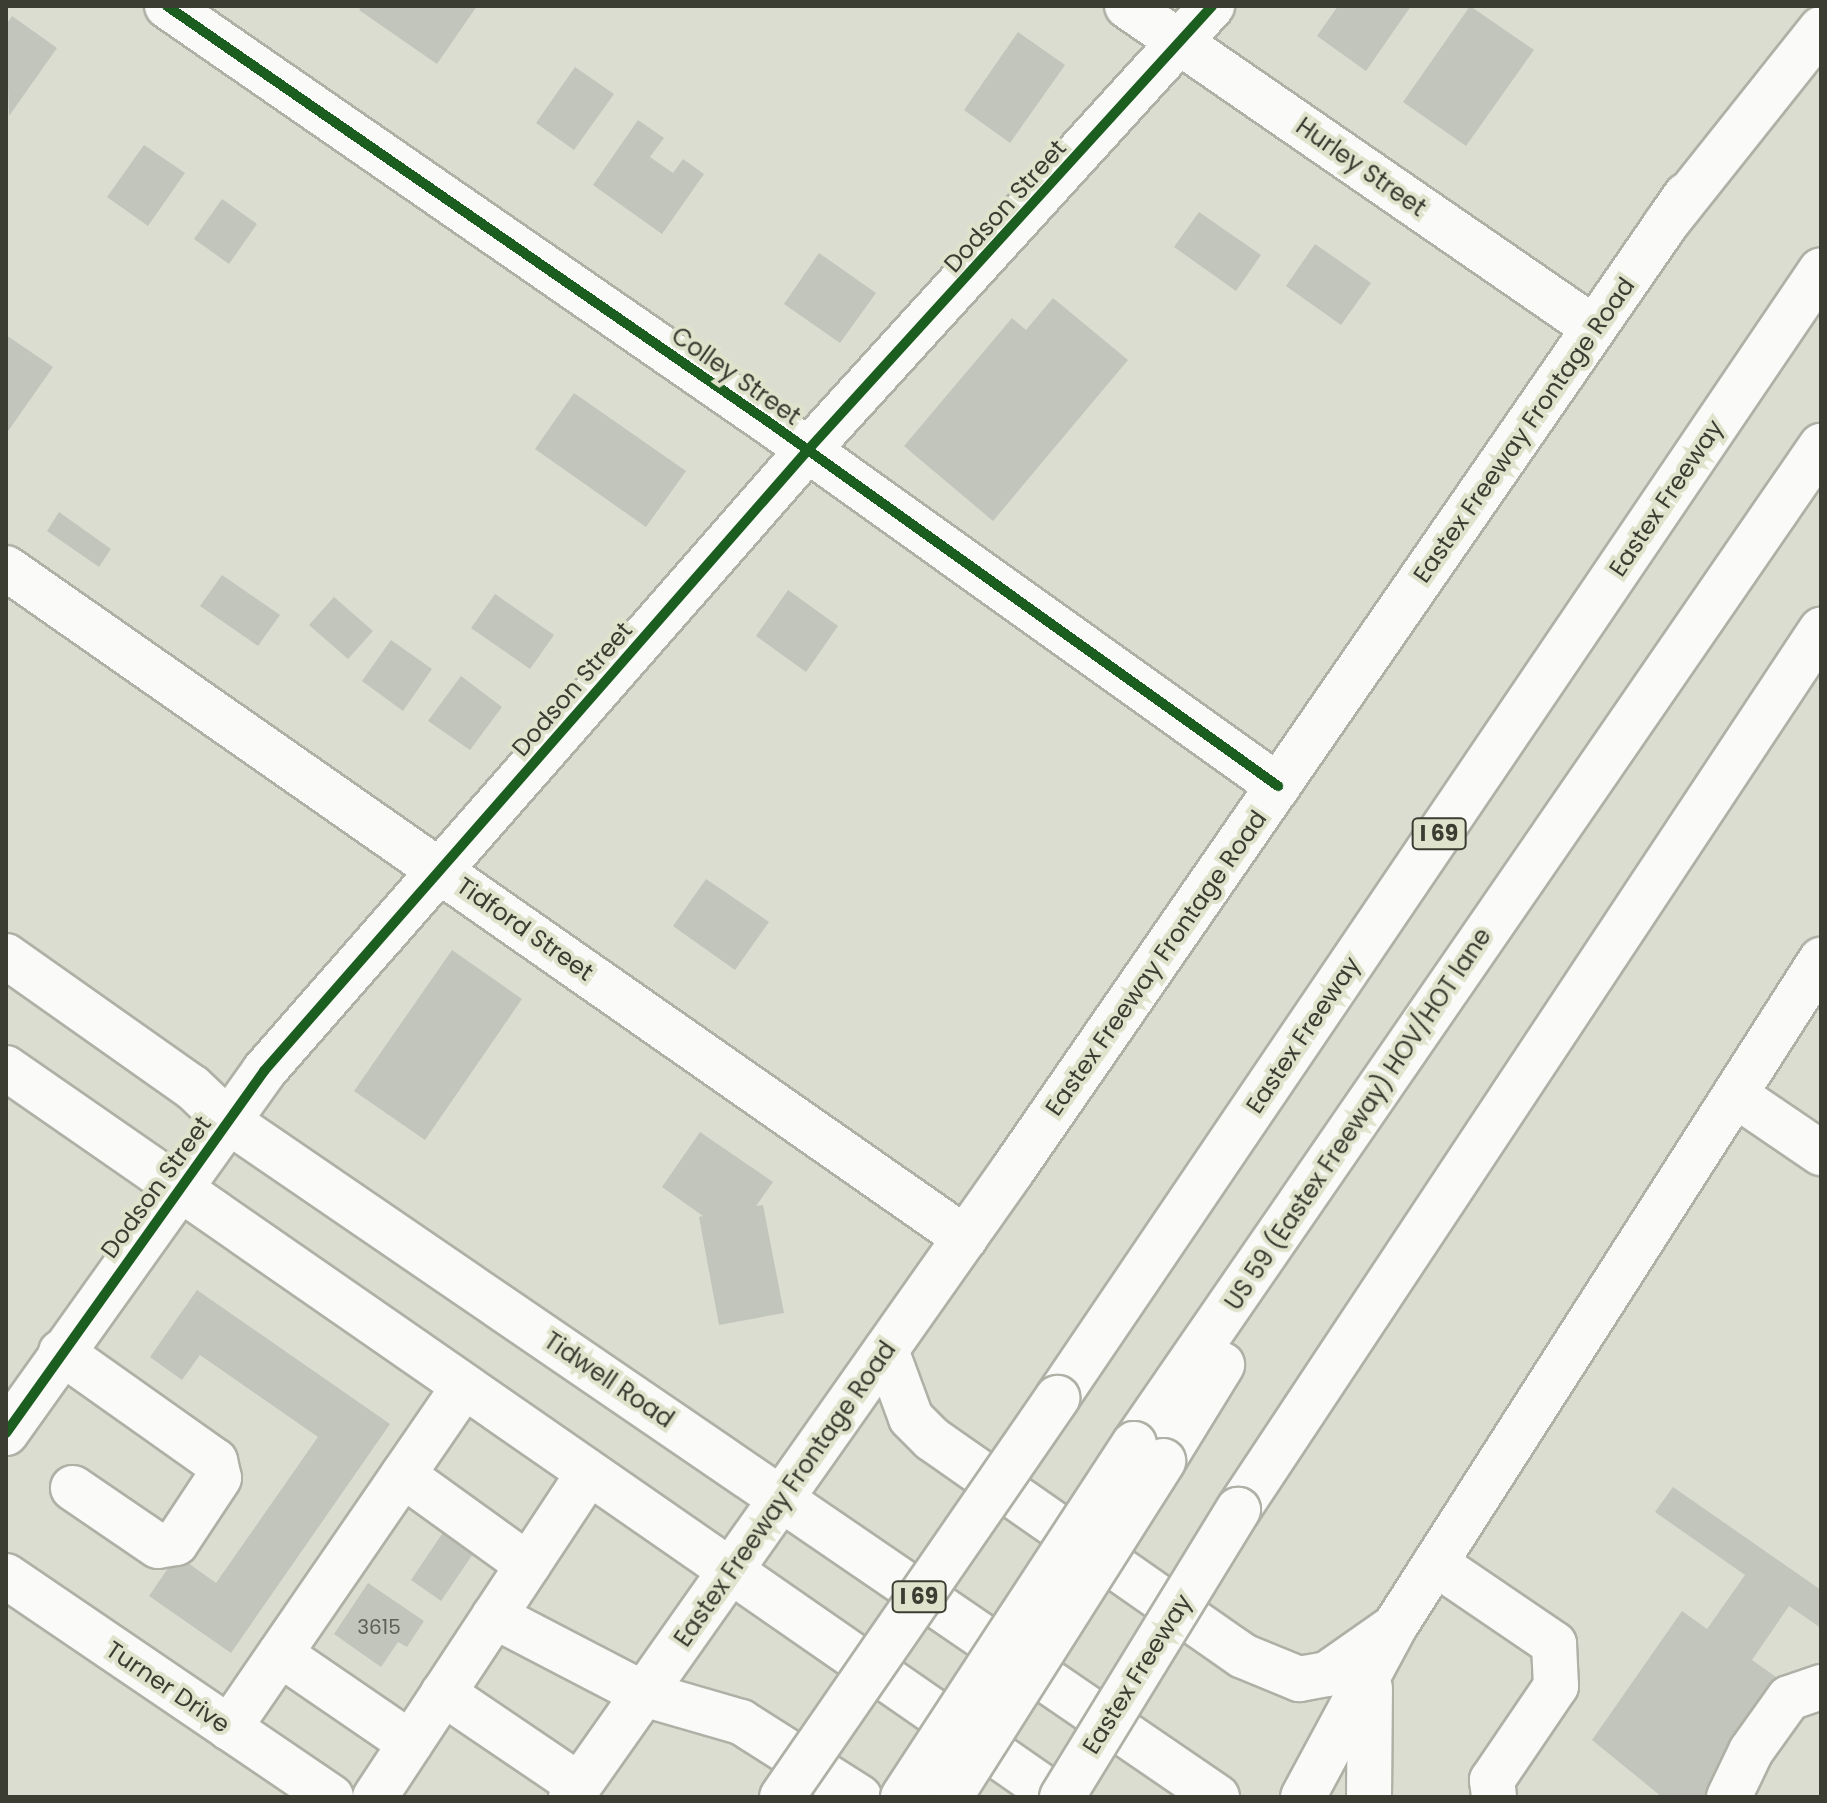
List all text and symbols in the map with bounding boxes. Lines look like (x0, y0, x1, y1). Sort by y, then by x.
street label: Hurley Street (1291, 112, 1431, 222)
street label: Dodson Street (938, 134, 1072, 278)
street label: Eastex Freeway Frontage Road (1407, 272, 1641, 588)
street label: Colley Street (666, 321, 806, 431)
street label: Eastex Freeway (1603, 414, 1729, 582)
street label: Dodson Street (506, 616, 638, 762)
street label: Eastex Freeway Frontage Road (1039, 805, 1273, 1121)
road number: I 69 (1411, 816, 1467, 852)
street label: Tidford Street (451, 871, 599, 987)
street label: US 59 (Eastex Freeway) HOV/HOT lane (1219, 922, 1497, 1316)
street label: Eastex Freeway (1240, 951, 1366, 1119)
street label: Dodson Street (95, 1110, 217, 1264)
street label: Tidwell Road (539, 1326, 679, 1434)
street label: Eastex Freeway Frontage Road (668, 1336, 902, 1652)
road number: I 69 (891, 1579, 947, 1615)
street label: Eastex Freeway (1076, 1589, 1198, 1759)
house number: 3615 (357, 1615, 401, 1639)
street label: Turner Drive (101, 1635, 235, 1739)

